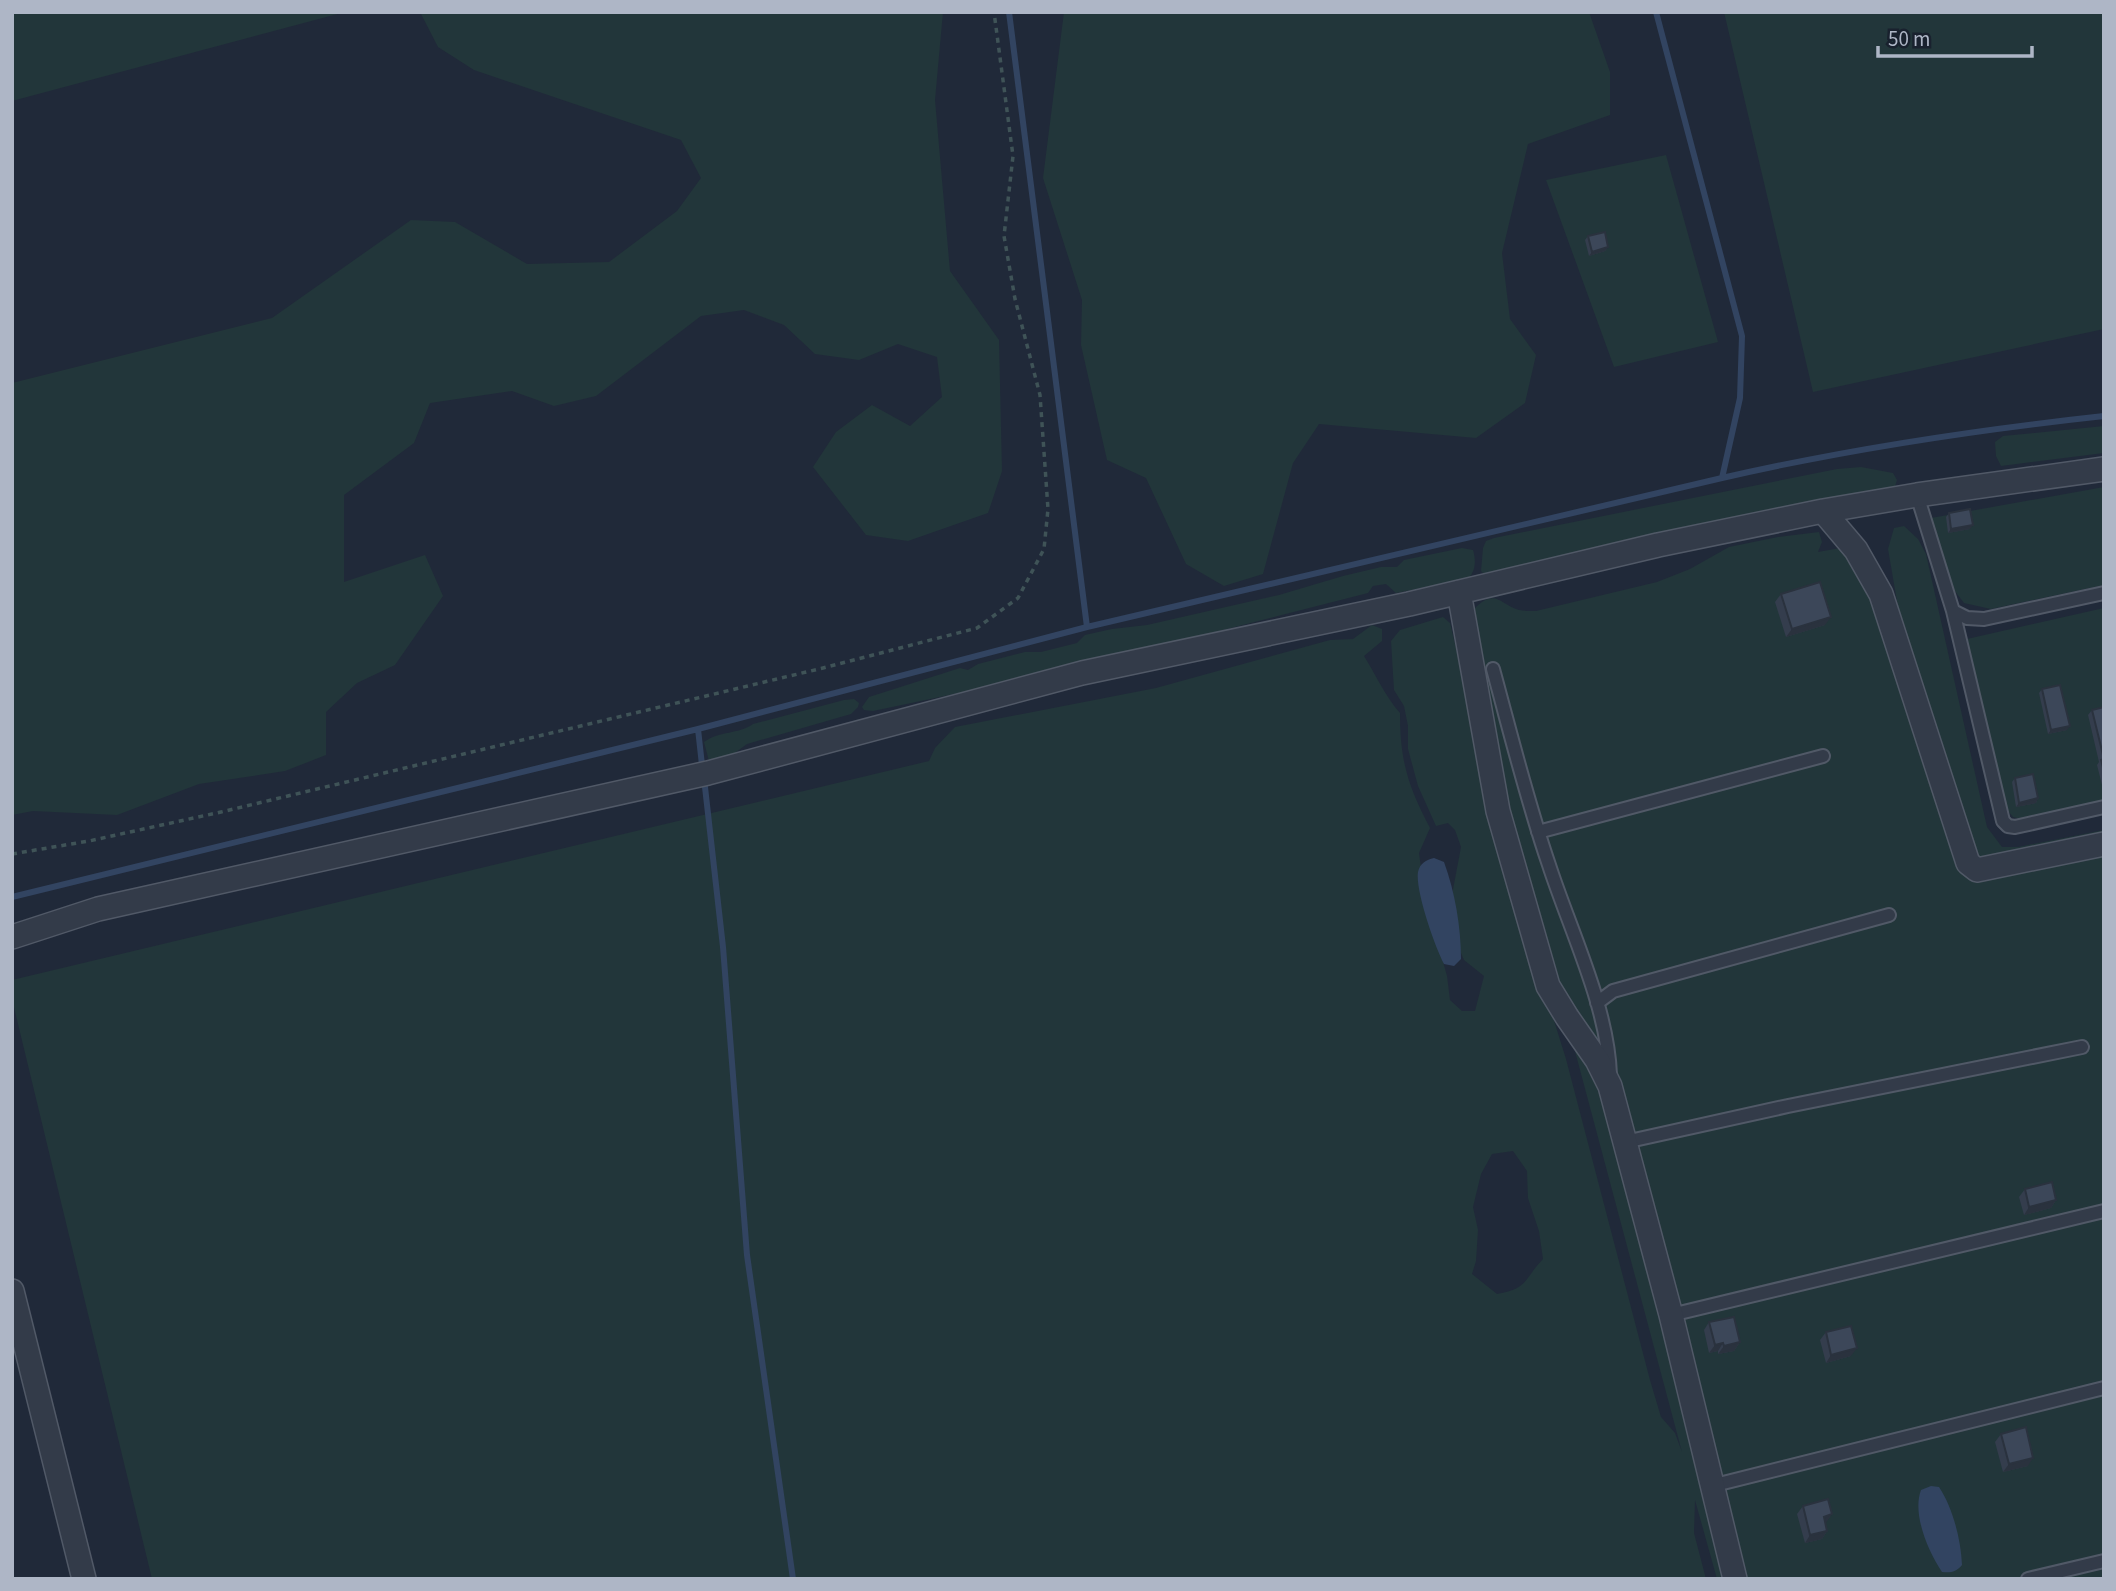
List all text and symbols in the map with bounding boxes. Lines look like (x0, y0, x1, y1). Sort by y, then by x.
scale bar (1878, 14, 2032, 58)
text: 50 m (1888, 24, 1930, 54)

